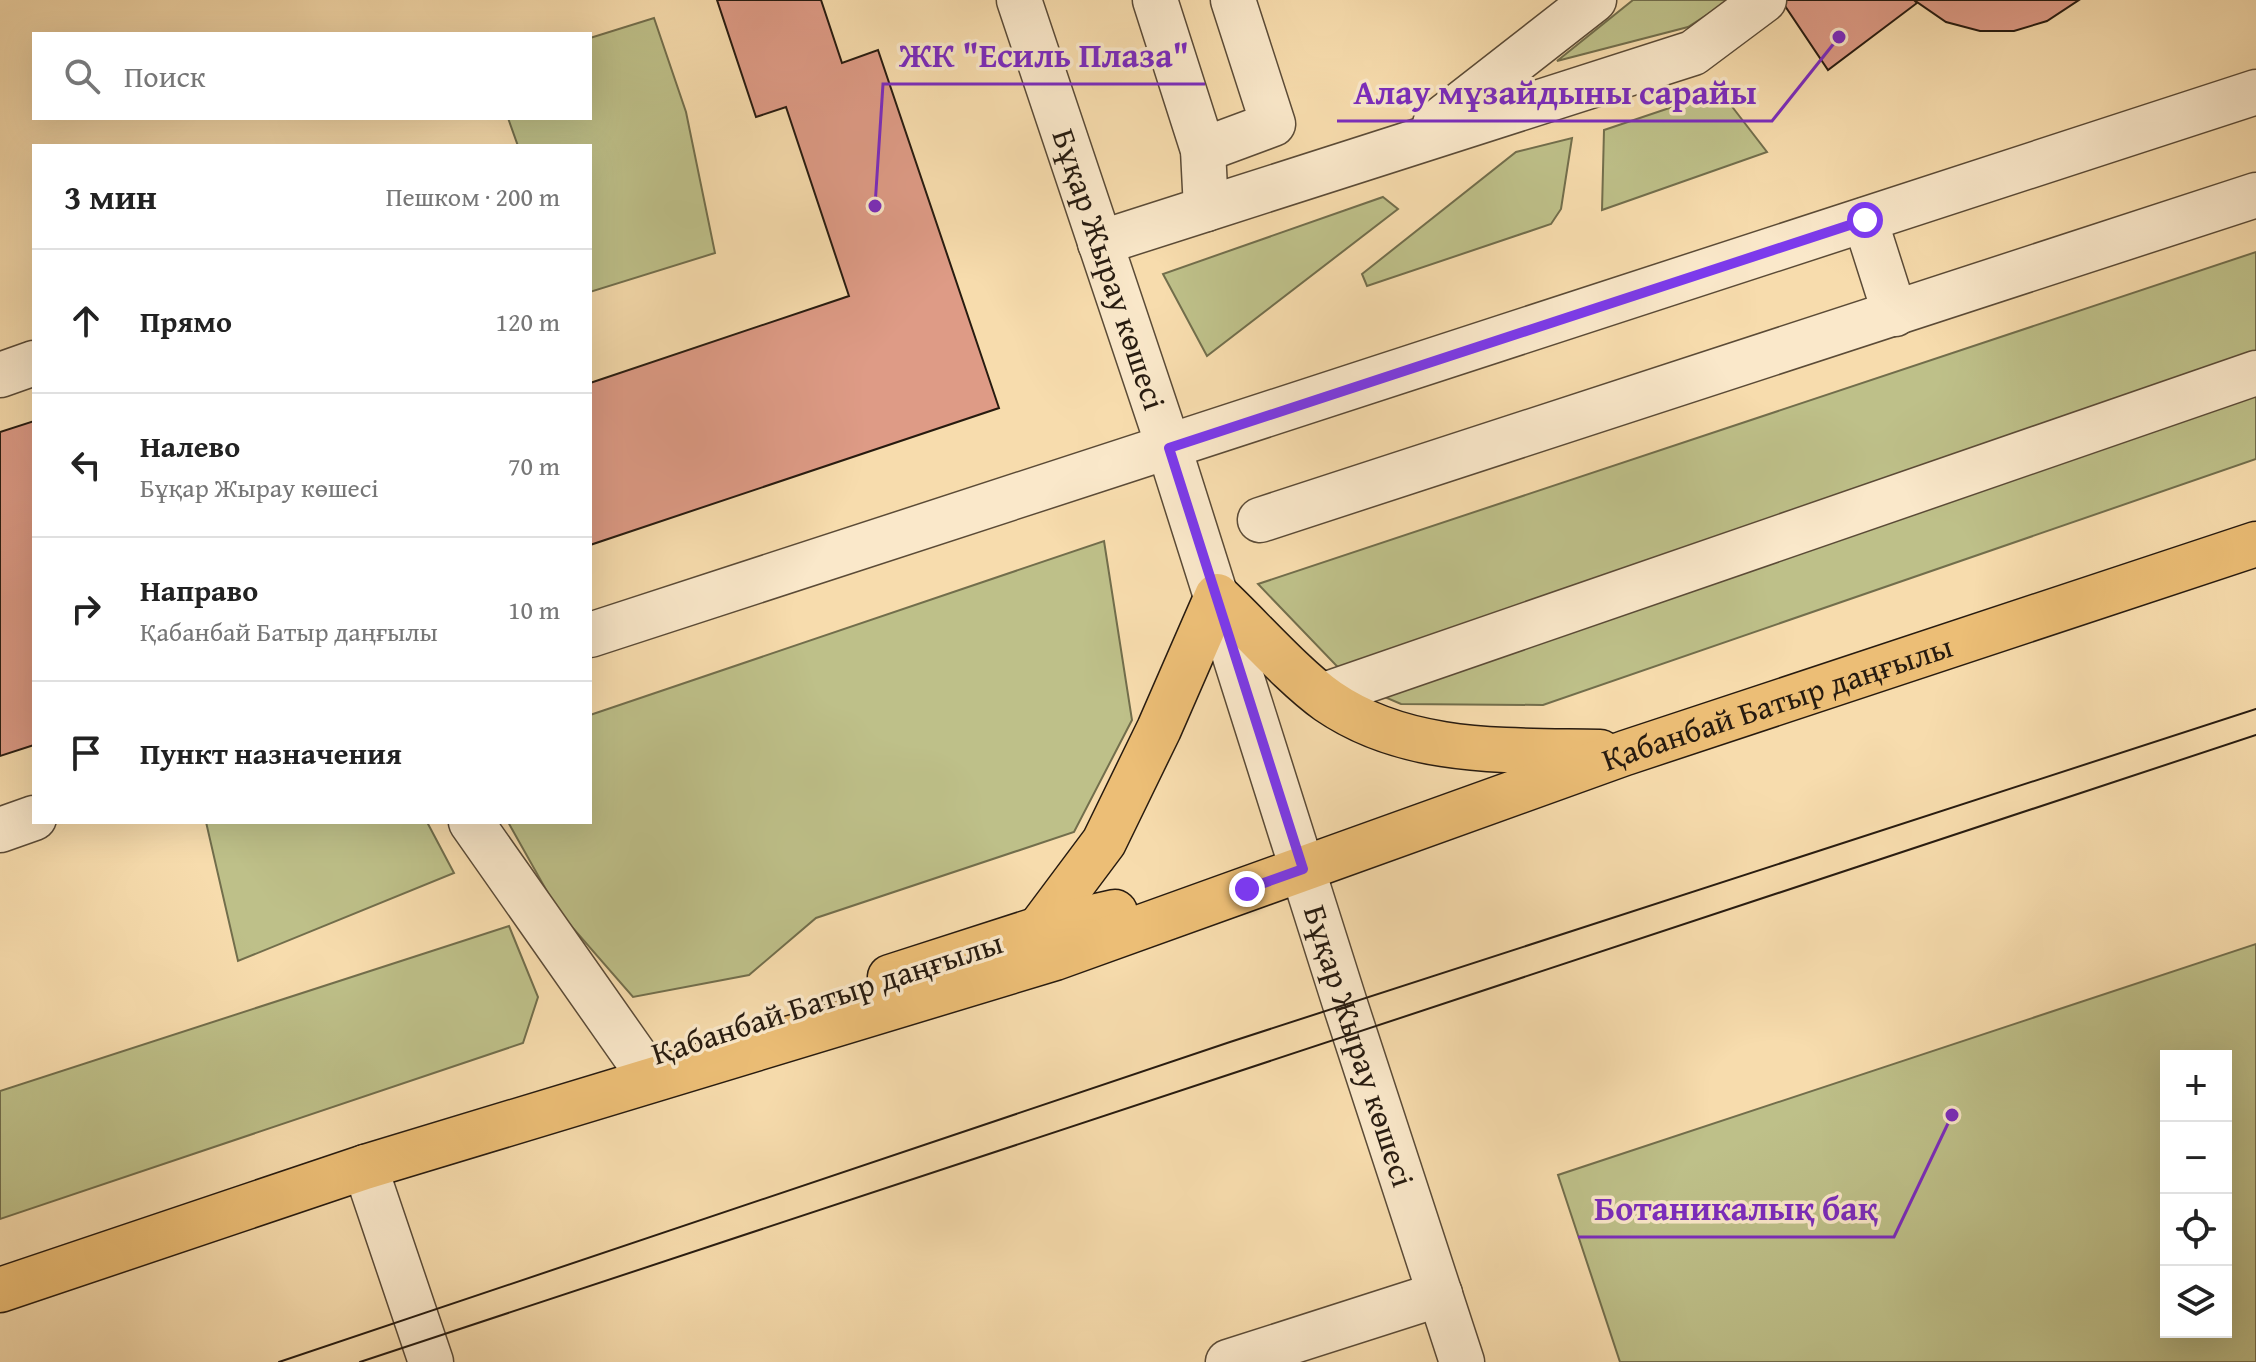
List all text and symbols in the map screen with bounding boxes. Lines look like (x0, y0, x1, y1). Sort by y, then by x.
callout: ЖК "Есиль Плаза" (883, 26, 1205, 84)
text: ЖК "Есиль Плаза" (898, 30, 1189, 79)
search box (32, 32, 592, 120)
icon: search (60, 54, 104, 98)
text: Поиск (124, 54, 206, 98)
callout: Алау мұзайдыны сарайы (1337, 63, 1772, 121)
text: Алау мұзайдыны сарайы (1353, 67, 1757, 116)
street label: Бұқар Жырау көшесі (1041, 122, 1179, 416)
text: 3 мин (64, 172, 157, 221)
text: Пешком · 200 m (386, 177, 560, 216)
route start (1847, 202, 1883, 238)
icon: ahead (64, 299, 108, 343)
text: Прямо (140, 299, 232, 343)
text: 120 m (495, 302, 560, 341)
text: Налево (140, 424, 240, 468)
icon: left (64, 443, 108, 487)
text: 70 m (508, 446, 560, 485)
text: Бұқар Жырау көшесі (140, 468, 379, 507)
text: Направо (140, 568, 258, 612)
icon: right (64, 587, 108, 631)
text: 10 m (508, 590, 560, 629)
text: Қабанбай Батыр даңғылы (140, 612, 438, 651)
street label: Қабанбай Батыр даңғылы (1595, 622, 1958, 782)
icon: arrive (64, 731, 108, 775)
text: Пункт назначения (140, 731, 402, 775)
route end (1229, 871, 1265, 907)
street label: Бұқар Жырау көшесі (1292, 899, 1427, 1193)
street label: Қабанбай Батыр даңғылы (645, 919, 1008, 1077)
map controls (2160, 1050, 2232, 1338)
button: + (2160, 1050, 2232, 1122)
button: − (2160, 1122, 2232, 1194)
callout: Ботаникалық бақ (1578, 1179, 1894, 1237)
text: Ботаникалық бақ (1594, 1183, 1879, 1232)
button: locate (2160, 1194, 2232, 1266)
button: layers (2160, 1266, 2232, 1338)

